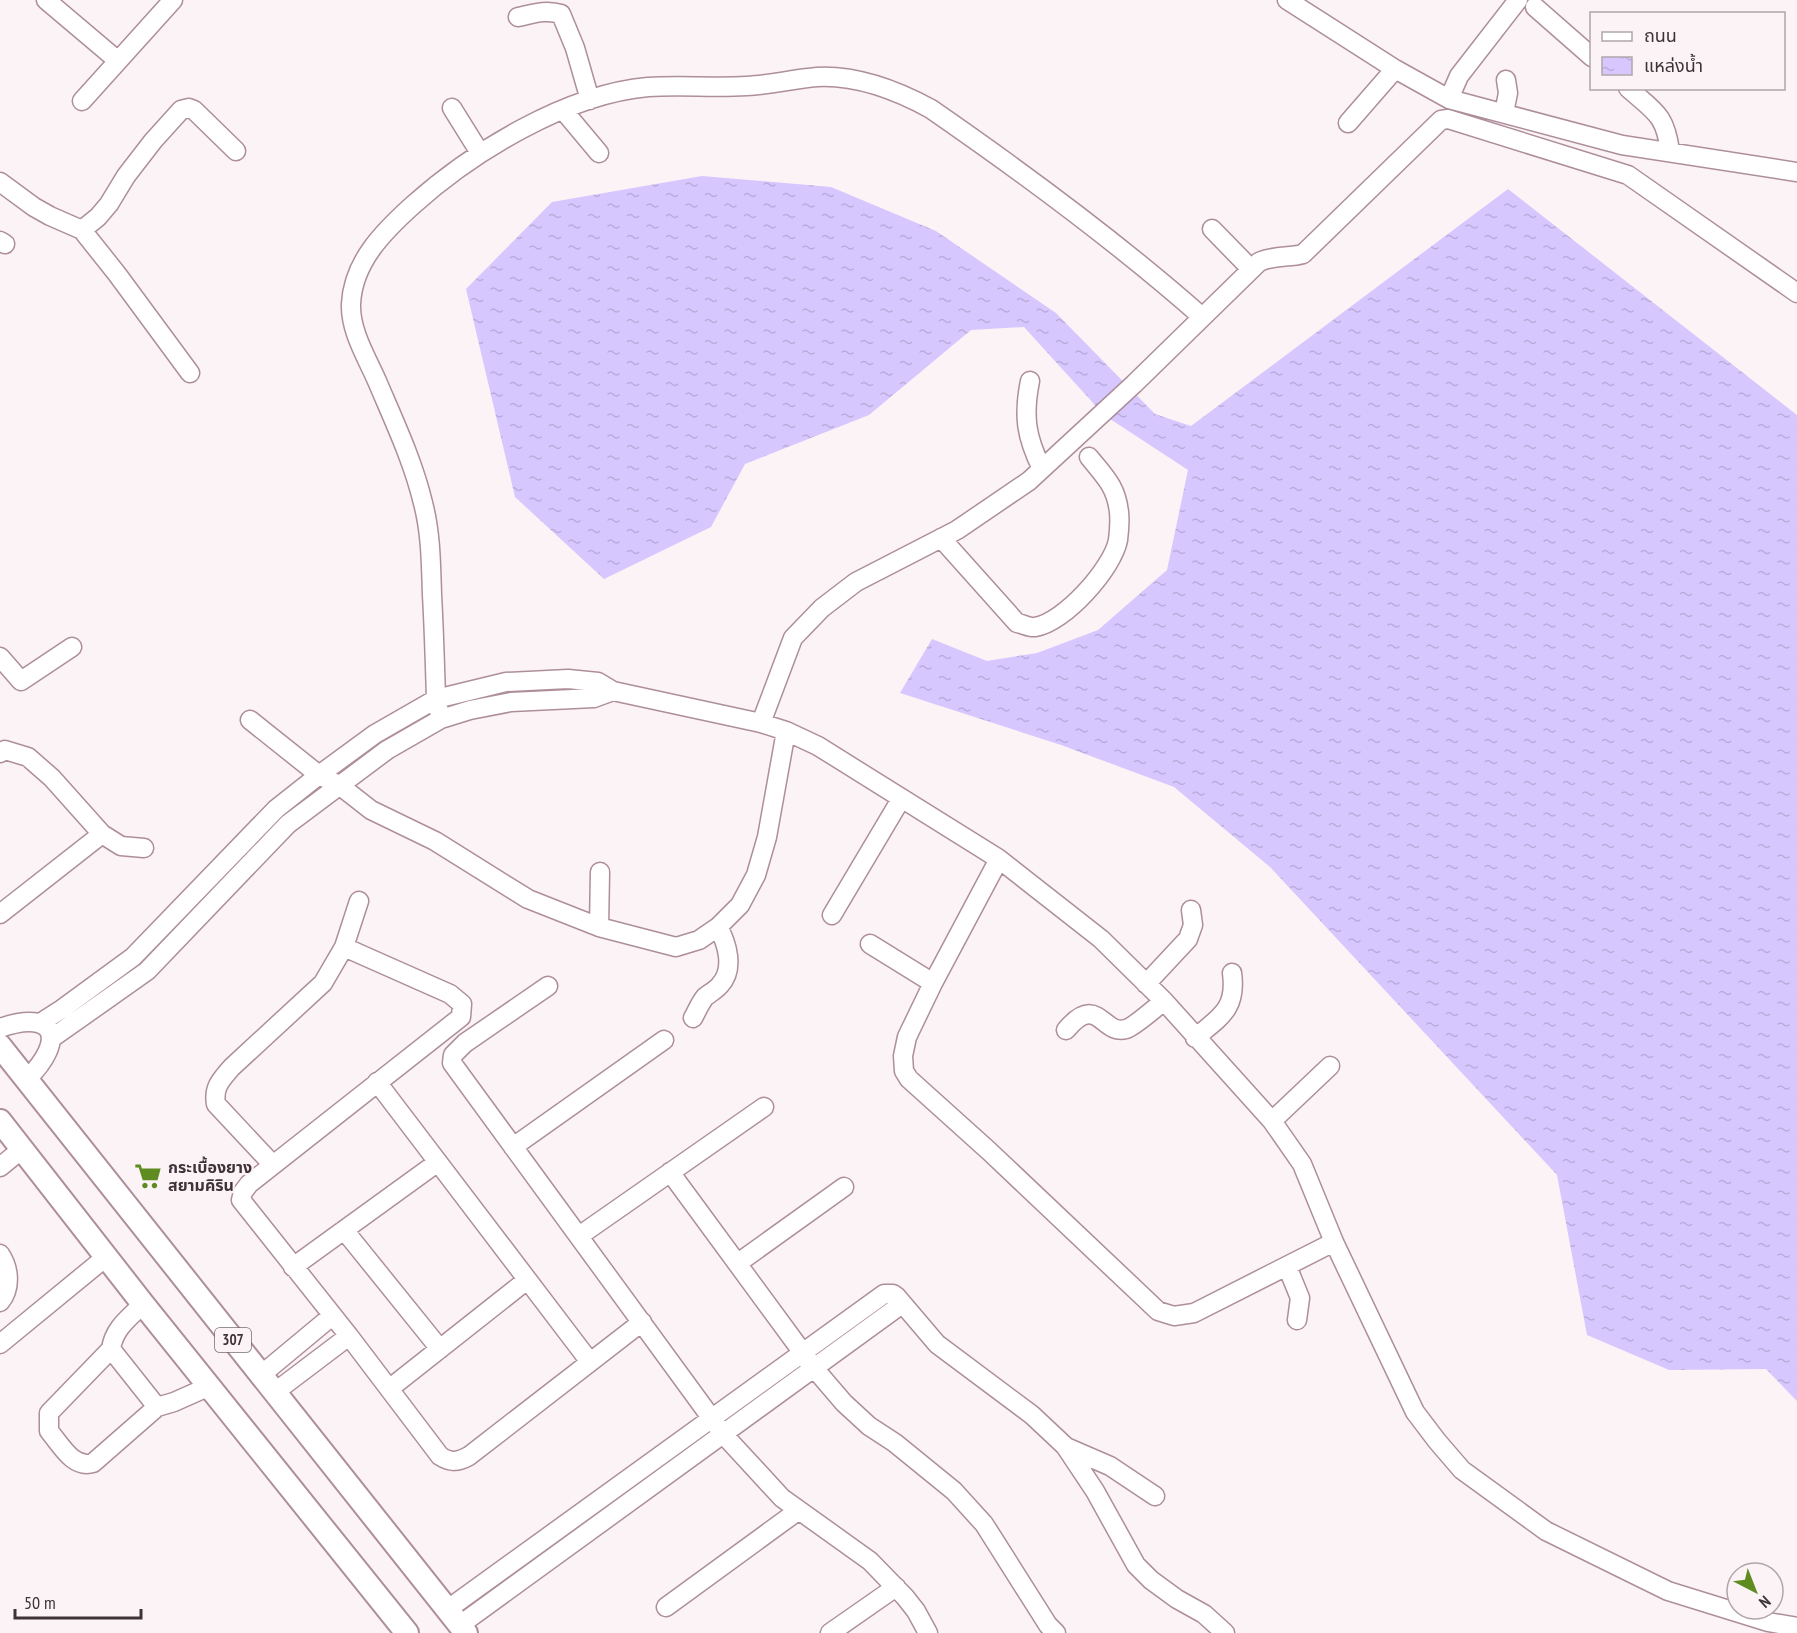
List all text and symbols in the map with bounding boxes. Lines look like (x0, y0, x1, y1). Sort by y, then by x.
legend (1590, 12, 1785, 90)
text: ถนน (1644, 24, 1677, 47)
text: แหล่งน้ำ (1644, 53, 1703, 77)
place label: กระเบื้องยาง สยามคิริน (168, 1156, 252, 1195)
supermarket icon: กระเบื้องยาง สยามคิริน (133, 1161, 163, 1191)
road number: 307 (215, 1328, 251, 1352)
north arrow (1725, 1561, 1785, 1621)
scale bar (15, 1582, 141, 1620)
text: 50 m (24, 1591, 56, 1614)
text: N (1755, 1592, 1775, 1612)

